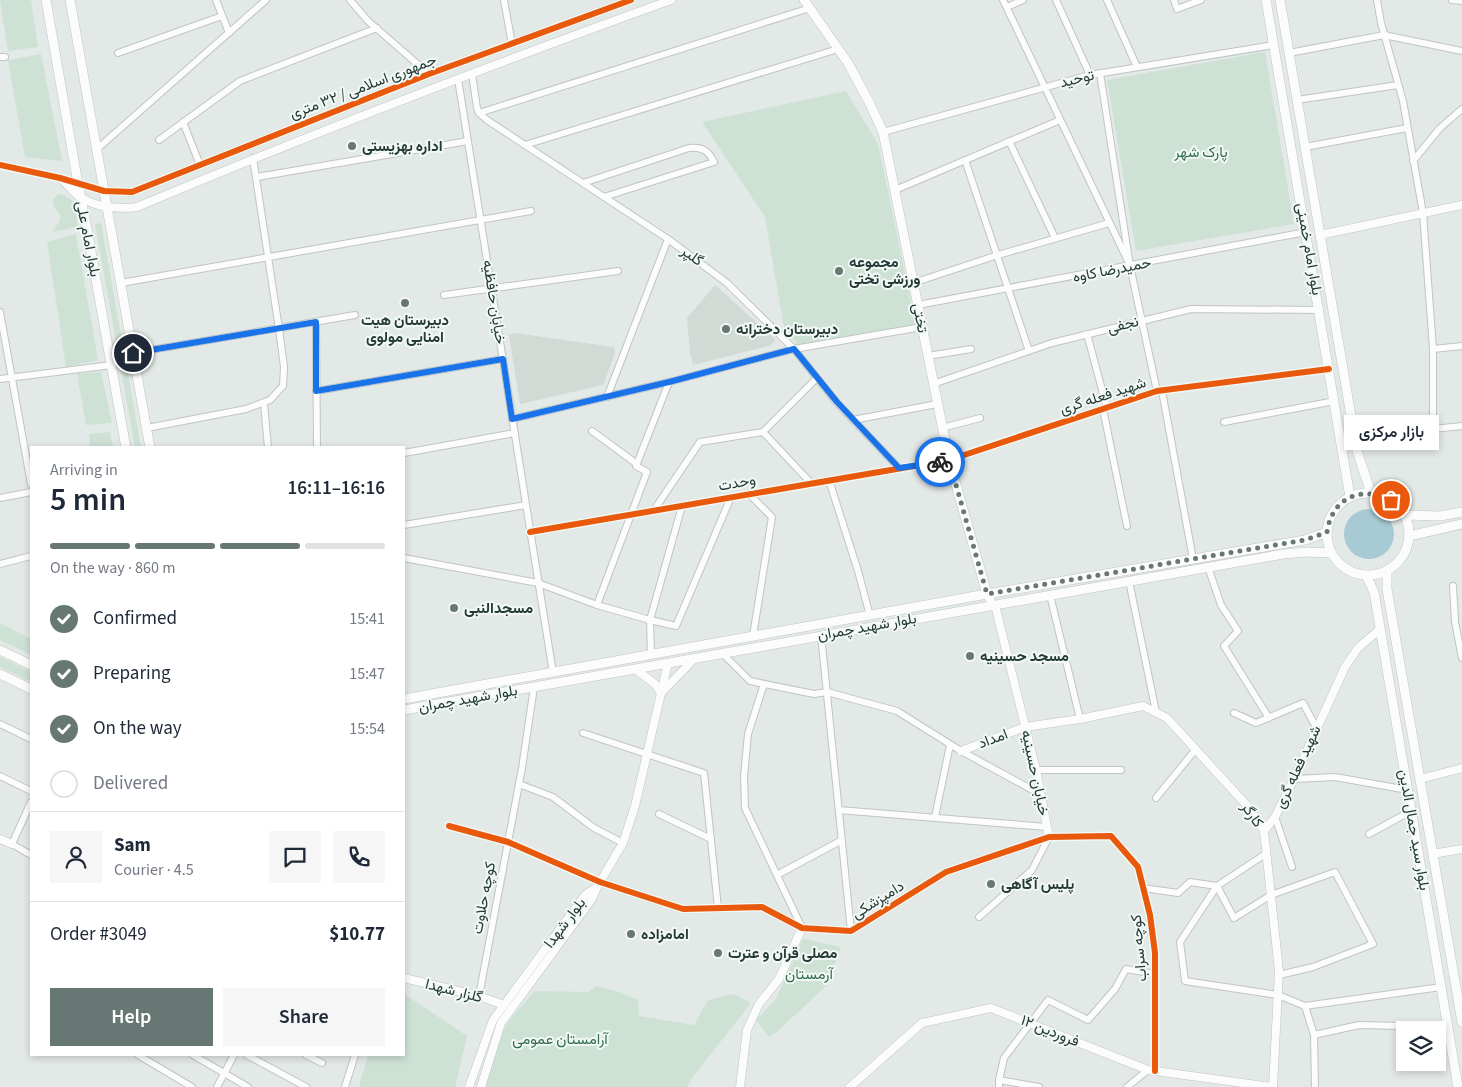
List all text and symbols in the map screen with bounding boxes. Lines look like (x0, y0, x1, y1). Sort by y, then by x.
street label: جمهوری اسلامی / ۳۲ متری (287, 49, 439, 125)
street label: توحید (1058, 65, 1097, 93)
place label: اداره بهزیستی (362, 136, 443, 157)
marker: اداره بهزیستی (346, 140, 358, 152)
park label: پارک شهر (1173, 142, 1228, 163)
street label: بلوار امام علی (70, 199, 106, 279)
street label: بلوار امام خمینی (1291, 201, 1327, 297)
street label: گلپر (676, 240, 708, 272)
place label: مجموعه ورزشی تختی (849, 252, 921, 290)
street label: حمیدرضا کاوه (1071, 252, 1153, 288)
street label: خیابان حافظیه (477, 258, 511, 346)
marker: مجموعه ورزشی تختی (833, 265, 845, 277)
marker: دبیرستان هیت امنایی مولوی (399, 297, 411, 309)
street label: تختی (907, 301, 933, 335)
place label: دبیرستان هیت امنایی مولوی (361, 310, 449, 348)
street label: نجفی (1105, 311, 1141, 339)
place label: دبیرستان دخترانه (736, 319, 838, 340)
marker: دبیرستان دخترانه (720, 323, 732, 335)
pin (112, 332, 154, 374)
icon: home (119, 339, 147, 367)
street label: شهید فعله گری (1057, 372, 1149, 420)
callout: بازار مرکزی (1344, 415, 1438, 450)
text: بازار مرکزی (1359, 421, 1424, 443)
courier (915, 437, 965, 487)
icon: bike (926, 448, 954, 476)
text: Arriving in (50, 459, 118, 481)
street label: وحدت (717, 469, 757, 497)
text: 16:11–16:16 (287, 475, 385, 502)
text: 5 min (50, 477, 126, 523)
pin (1370, 479, 1412, 521)
icon: bag (1377, 486, 1405, 514)
text: On the way · 860 m (50, 557, 175, 579)
place label: مسجدالنبی (464, 598, 533, 619)
marker: مسجدالنبی (448, 602, 460, 614)
icon: check (50, 605, 78, 633)
text: Confirmed (93, 605, 177, 632)
text: 15:41 (349, 608, 385, 630)
street label: بلوار شهید چمران (816, 608, 918, 646)
place label: مسجد حسینیه (980, 646, 1069, 667)
marker: مسجد حسینیه (964, 650, 976, 662)
icon: check (50, 660, 78, 688)
text: Preparing (93, 660, 171, 687)
text: 15:47 (349, 663, 385, 685)
street label: بلوار شهید چمران (417, 680, 519, 718)
icon: check (50, 715, 78, 743)
text: On the way (93, 715, 182, 742)
text: 15:54 (349, 718, 385, 740)
street label: شهید فعله گری (1270, 722, 1327, 812)
street label: امداد (975, 724, 1011, 754)
street label: خیابان حسینیه (1016, 728, 1054, 818)
street label: بلوار سید جمال الدین (1393, 768, 1435, 892)
text: Delivered (93, 770, 168, 797)
street label: کارگر (1235, 797, 1268, 832)
button: person (50, 831, 102, 883)
button: chat (269, 831, 321, 883)
button: phone (333, 831, 385, 883)
text: Sam (114, 832, 151, 859)
text: Courier · 4.5 (114, 859, 194, 881)
street label: کوچه حلاوت (467, 860, 501, 936)
place label: پلیس آگاهی (1001, 874, 1075, 895)
street label: دامپزشکی (848, 876, 908, 924)
marker: پلیس آگاهی (985, 878, 997, 890)
street label: بلوار شهدا (539, 893, 591, 953)
street label: کوچه سراب (1126, 913, 1152, 982)
text: Order #3049 (50, 921, 147, 948)
text: $10.77 (329, 921, 385, 948)
place label: امامزاده (641, 924, 689, 945)
marker: امامزاده (625, 928, 637, 940)
place label: مصلی قرآن و عترت (728, 943, 837, 964)
marker: مصلی قرآن و عترت (712, 947, 724, 959)
park label: آرمستان (785, 964, 834, 985)
street label: گلزار شهدا (423, 974, 485, 1008)
button: Help (50, 988, 213, 1046)
button: Share (223, 988, 385, 1046)
street label: ۱۲ فروردین (1018, 1010, 1083, 1052)
map controls (1396, 1021, 1446, 1071)
button: layers (1396, 1021, 1446, 1071)
park label: آرامستان عمومی (512, 1029, 609, 1050)

